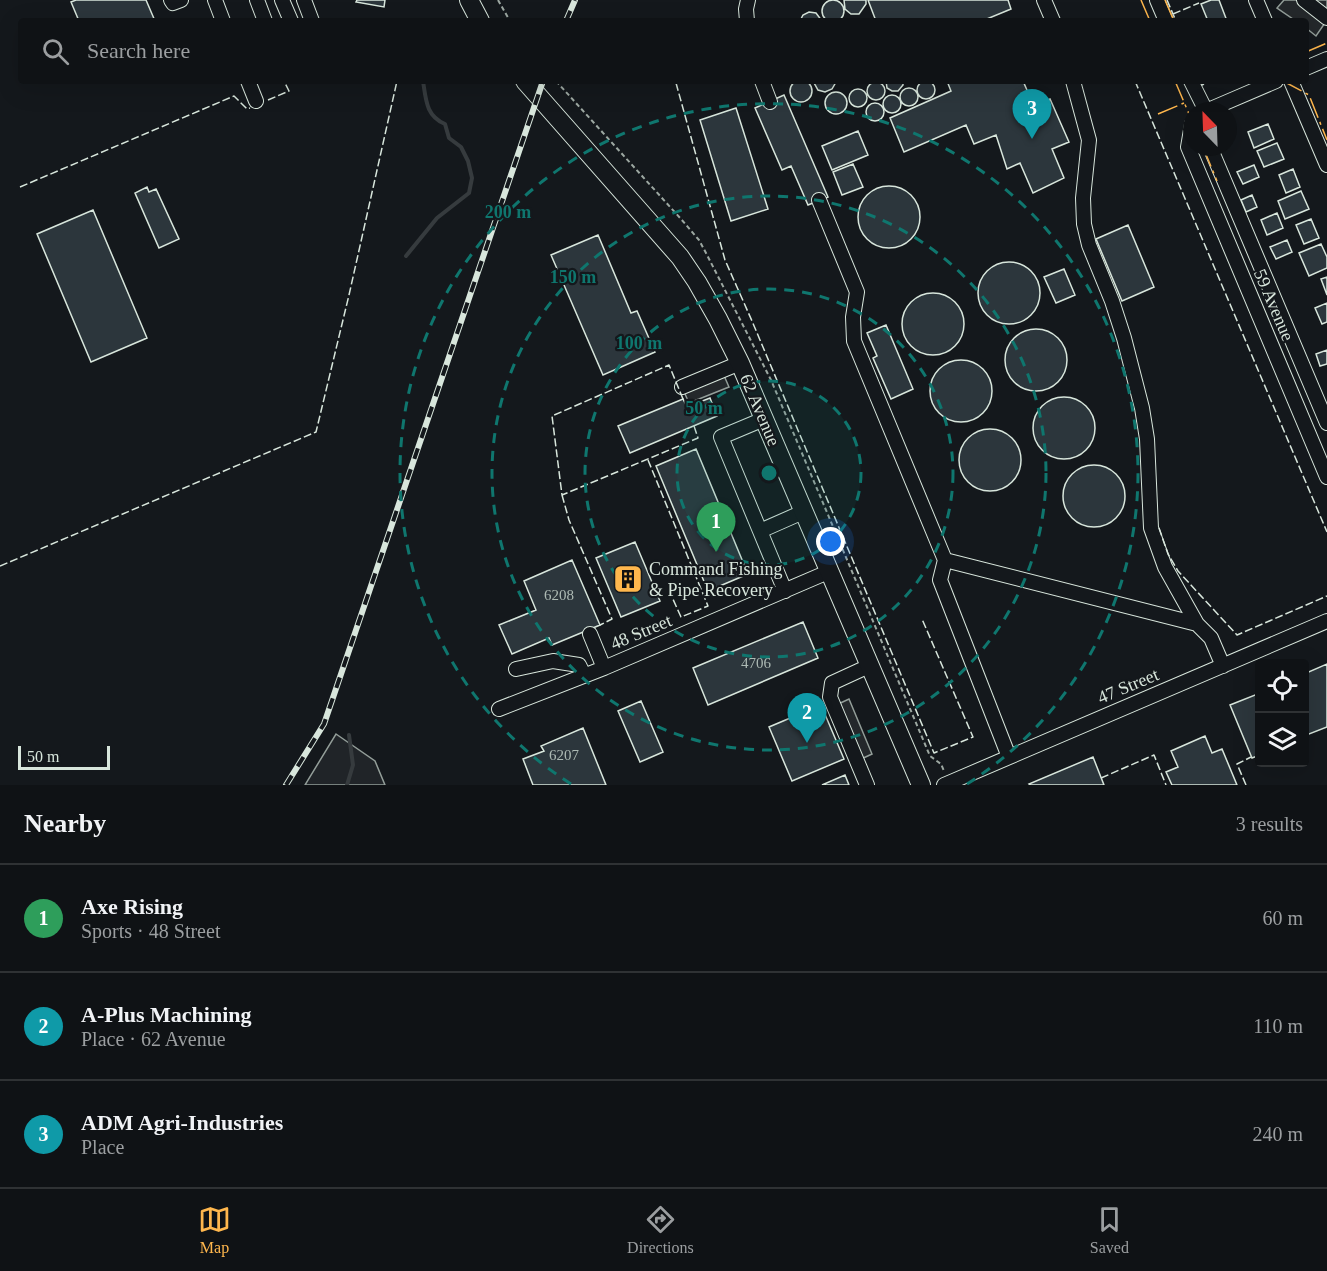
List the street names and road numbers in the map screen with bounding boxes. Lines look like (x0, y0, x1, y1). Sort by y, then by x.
street label: 59 Avenue (1250, 266, 1298, 344)
street label: 62 Avenue (736, 371, 784, 449)
street label: 48 Street (607, 610, 675, 654)
street label: 47 Street (1094, 664, 1162, 708)

